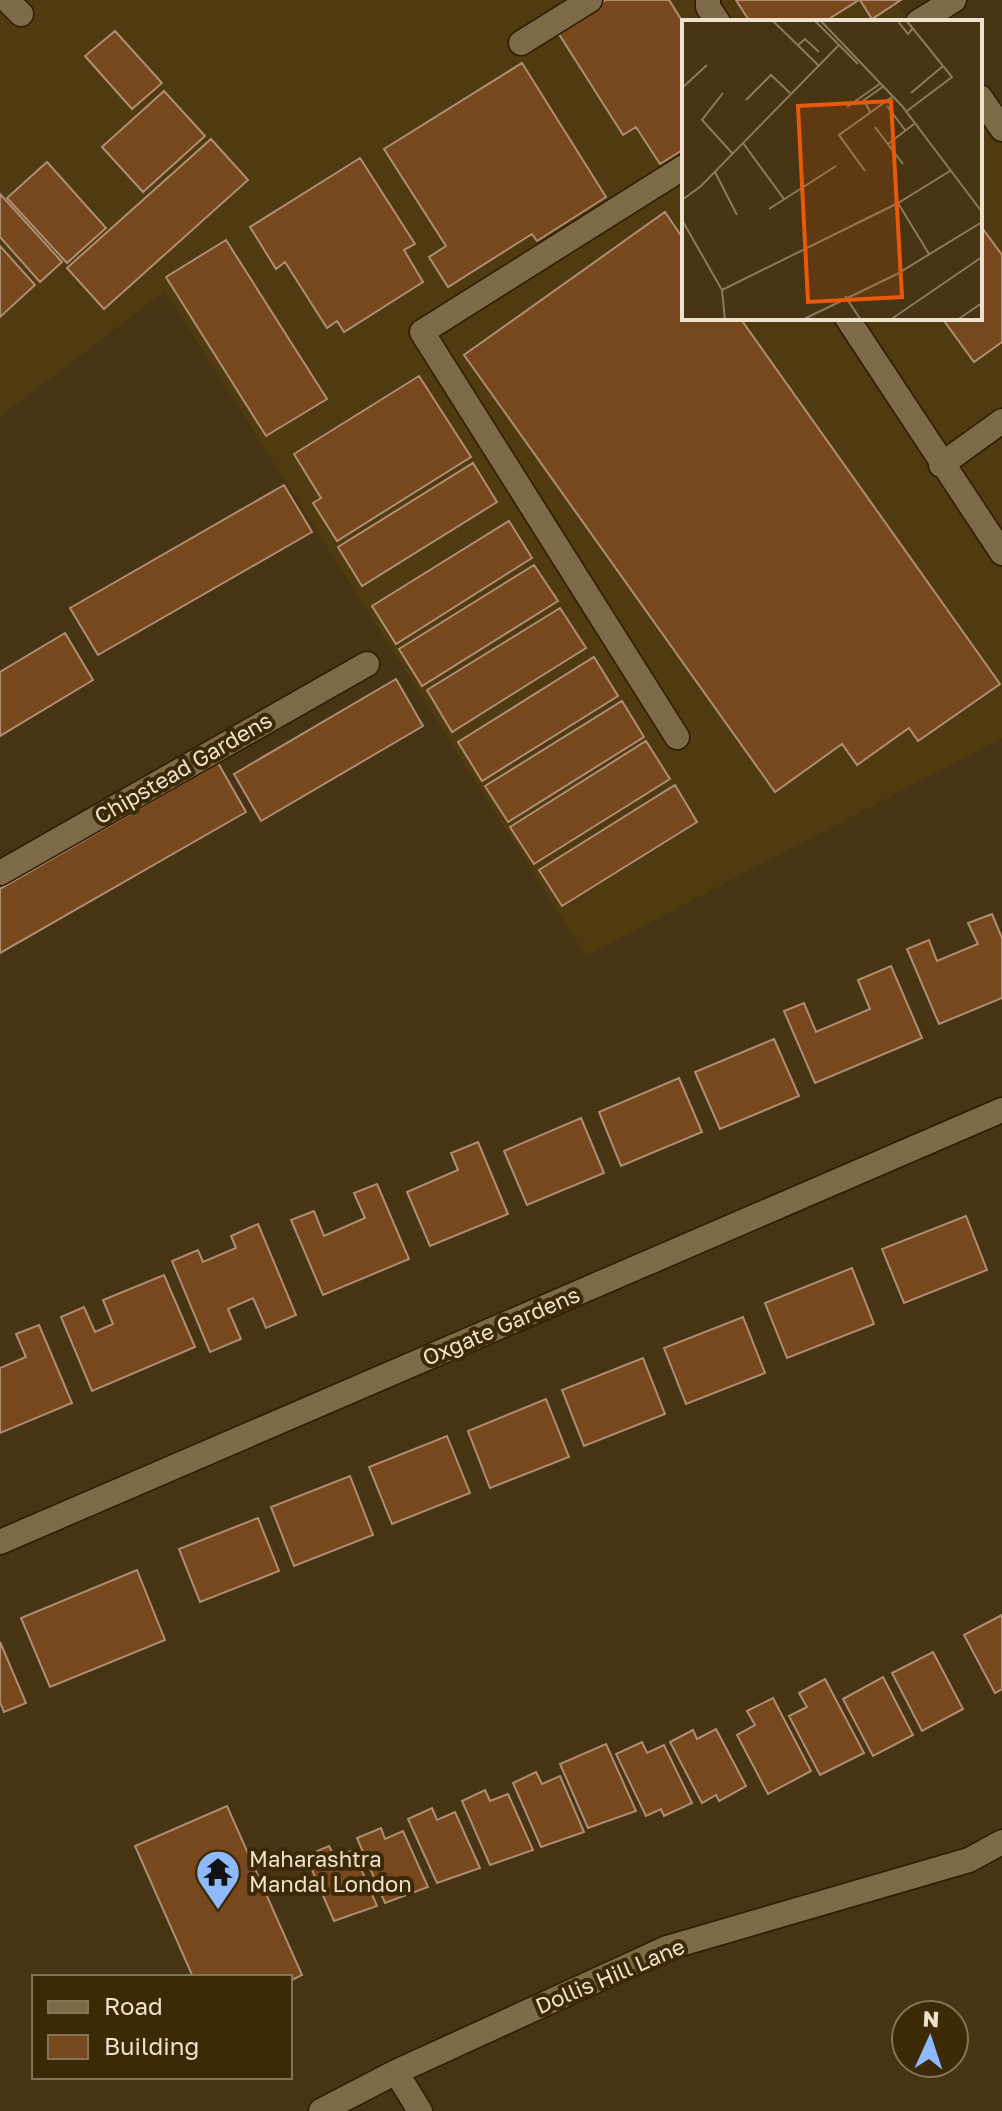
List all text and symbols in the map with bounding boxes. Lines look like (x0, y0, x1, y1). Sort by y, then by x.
inset map (682, 20, 982, 320)
street label: Chipstead Gardens (89, 706, 276, 829)
street label: Oxgate Gardens (418, 1280, 584, 1371)
place label: Maharashtra Mandal London (249, 1845, 412, 1897)
temple icon: Maharashtra Mandal London (194, 1848, 242, 1911)
street label: Dollis Hill Lane (531, 1932, 688, 2019)
legend (32, 1975, 292, 2079)
text: Road (104, 1991, 163, 2020)
north arrow (890, 1999, 970, 2079)
text: N (922, 2005, 940, 2032)
text: Building (104, 2031, 199, 2060)

